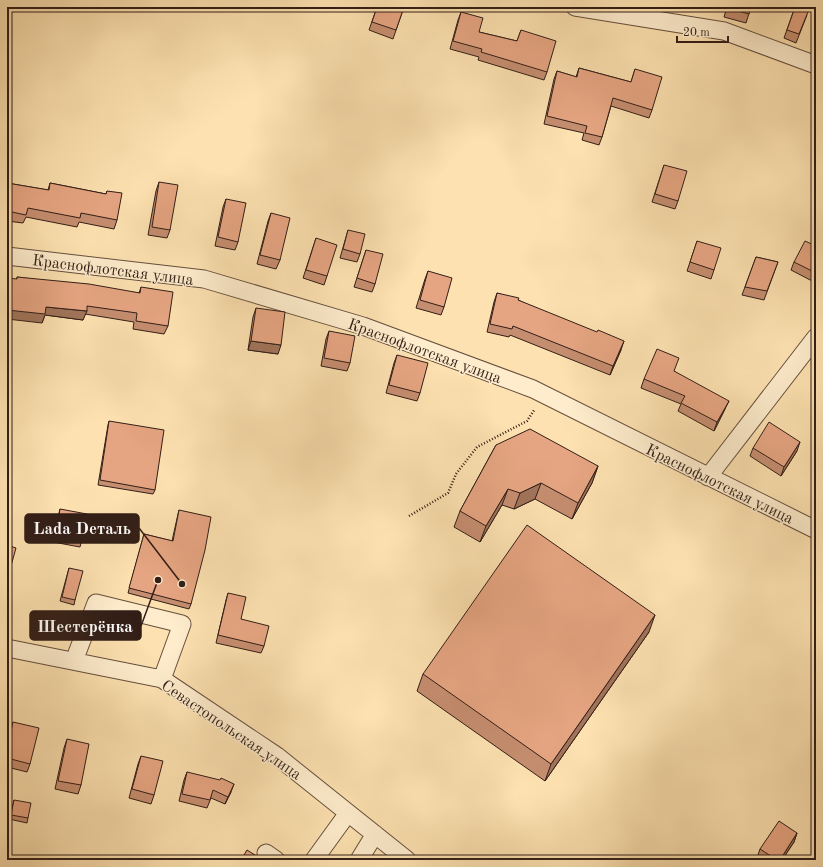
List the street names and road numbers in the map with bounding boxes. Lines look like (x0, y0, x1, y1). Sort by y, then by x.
street label: Краснофлотская улица (31, 253, 194, 289)
street label: Краснофлотская улица (345, 317, 503, 387)
street label: Краснофлотская улица (643, 442, 796, 528)
street label: Севастопольская улица (158, 678, 304, 783)

